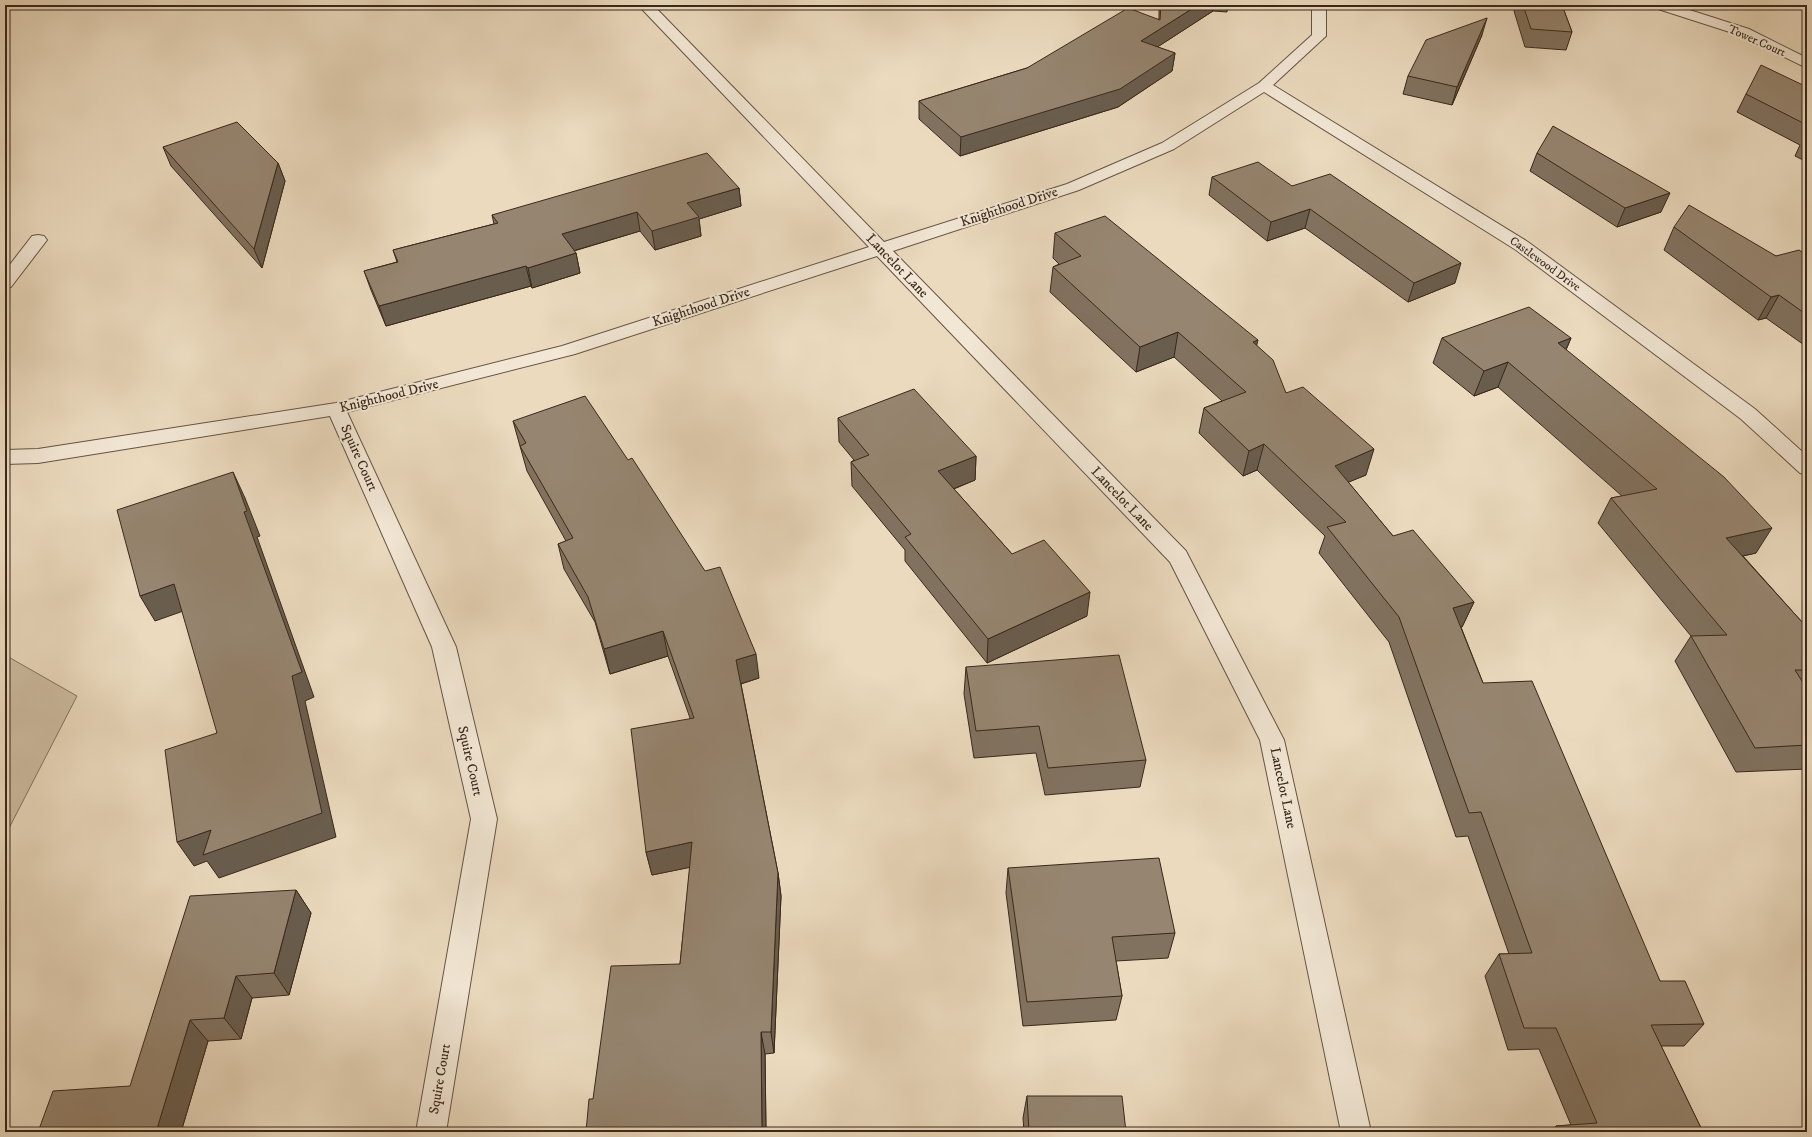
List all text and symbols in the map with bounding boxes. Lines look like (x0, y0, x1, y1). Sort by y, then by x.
street label: Tower Court (1726, 22, 1788, 60)
street label: Knighthood Drive (958, 183, 1060, 231)
street label: Lancelot Lane (862, 230, 932, 302)
street label: Castlewood Drive (1507, 233, 1583, 295)
street label: Knighthood Drive (650, 283, 752, 331)
street label: Knighthood Drive (338, 375, 441, 417)
street label: Squire Court (336, 422, 382, 495)
street label: Lancelot Lane (1087, 463, 1157, 535)
street label: Squire Court (453, 724, 487, 798)
street label: Lancelot Lane (1266, 746, 1300, 831)
street label: Squire Court (425, 1042, 455, 1116)

